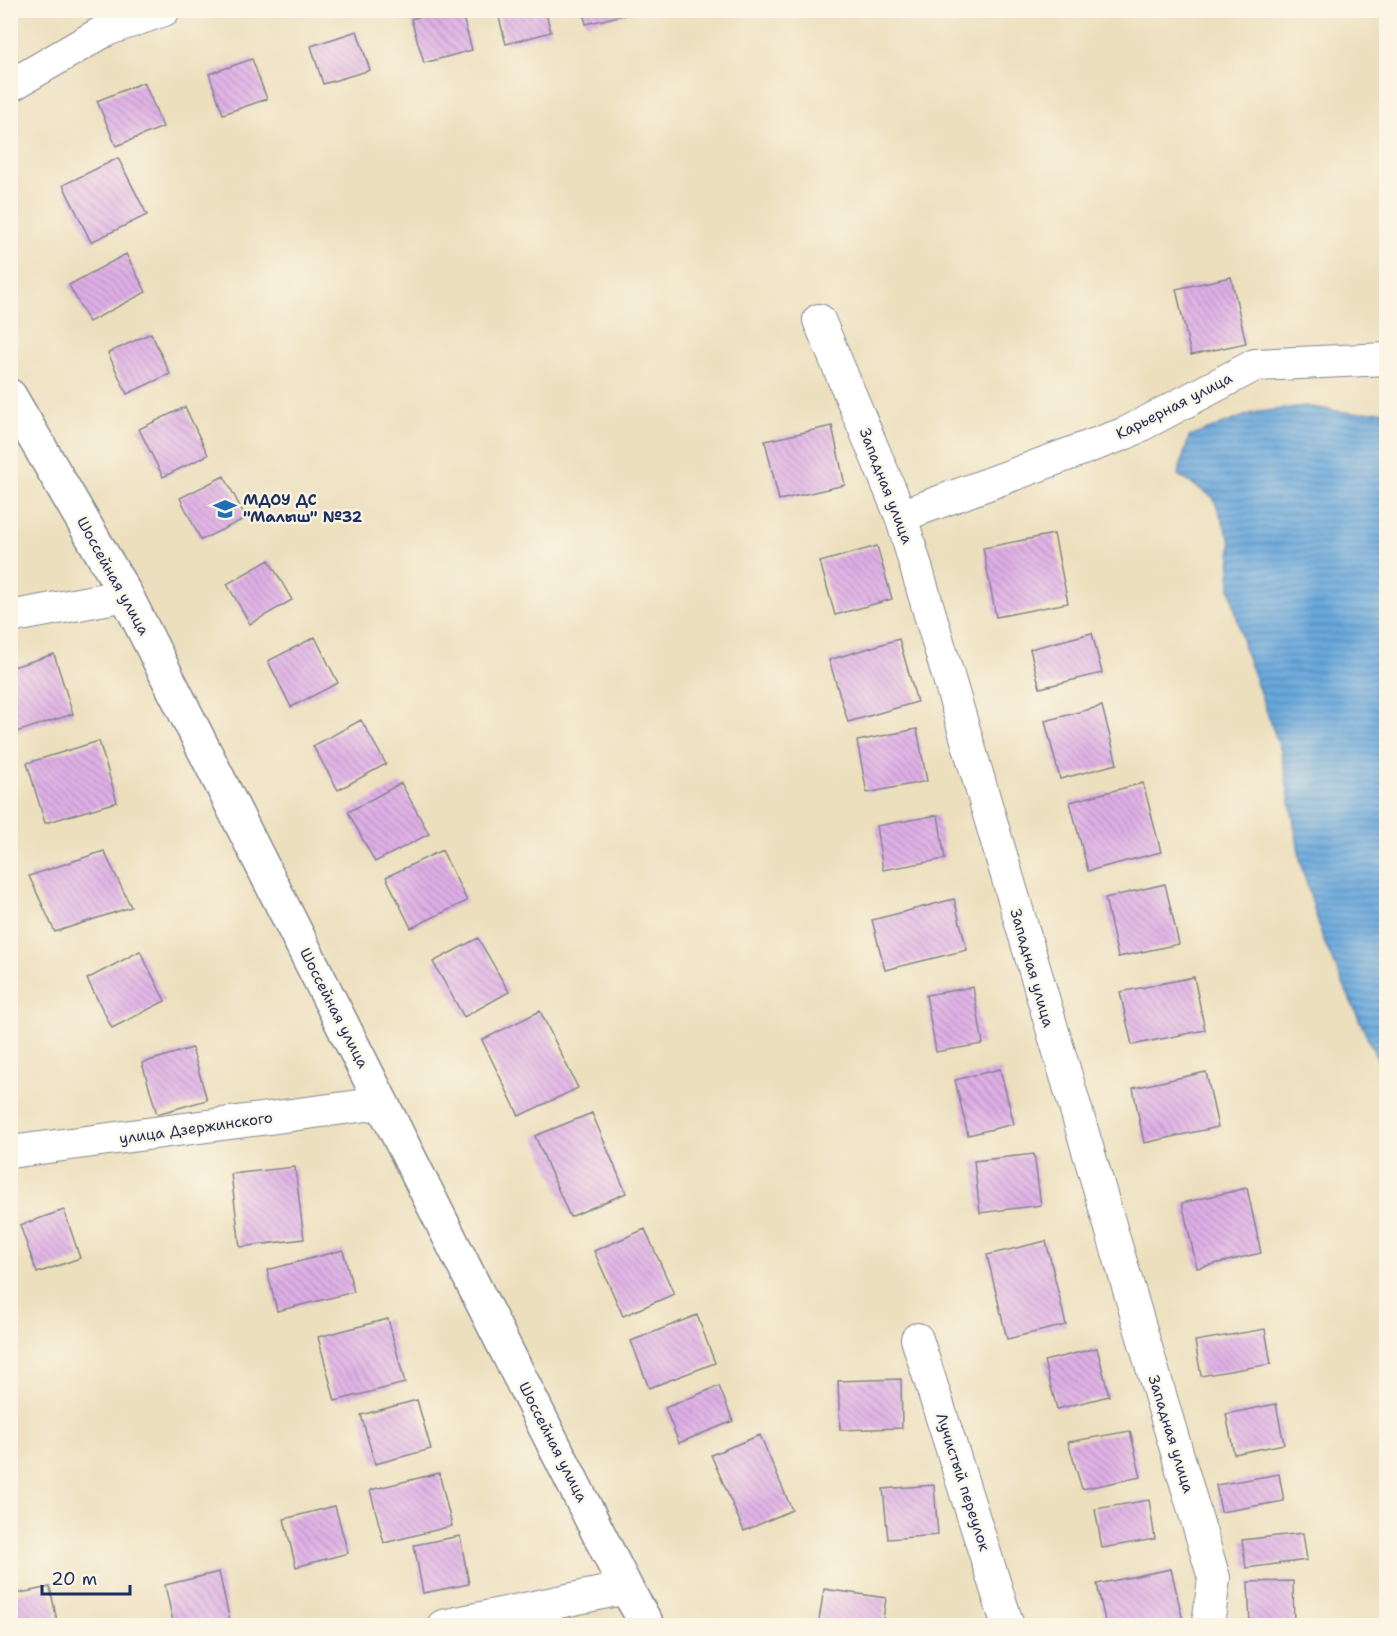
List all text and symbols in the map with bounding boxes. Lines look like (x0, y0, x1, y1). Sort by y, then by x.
street label: Карьерная улица (1112, 368, 1236, 444)
street label: Западная улица (855, 425, 918, 547)
place label: МДОУ ДС "Малыш" №32 (243, 490, 363, 527)
school or university icon: МДОУ ДС "Малыш" №32 (212, 496, 238, 522)
street label: Шоссейная улица (72, 513, 154, 639)
street label: Западная улица (1006, 906, 1059, 1030)
street label: Шоссейная улица (295, 944, 373, 1072)
street label: улица Дзержинского (118, 1107, 274, 1149)
street label: Западная улица (1144, 1372, 1199, 1496)
street label: Шоссейная улица (514, 1378, 592, 1506)
street label: Лучистый переулок (931, 1410, 995, 1554)
scale bar (42, 1558, 130, 1596)
text: 20 m (51, 1567, 97, 1591)

